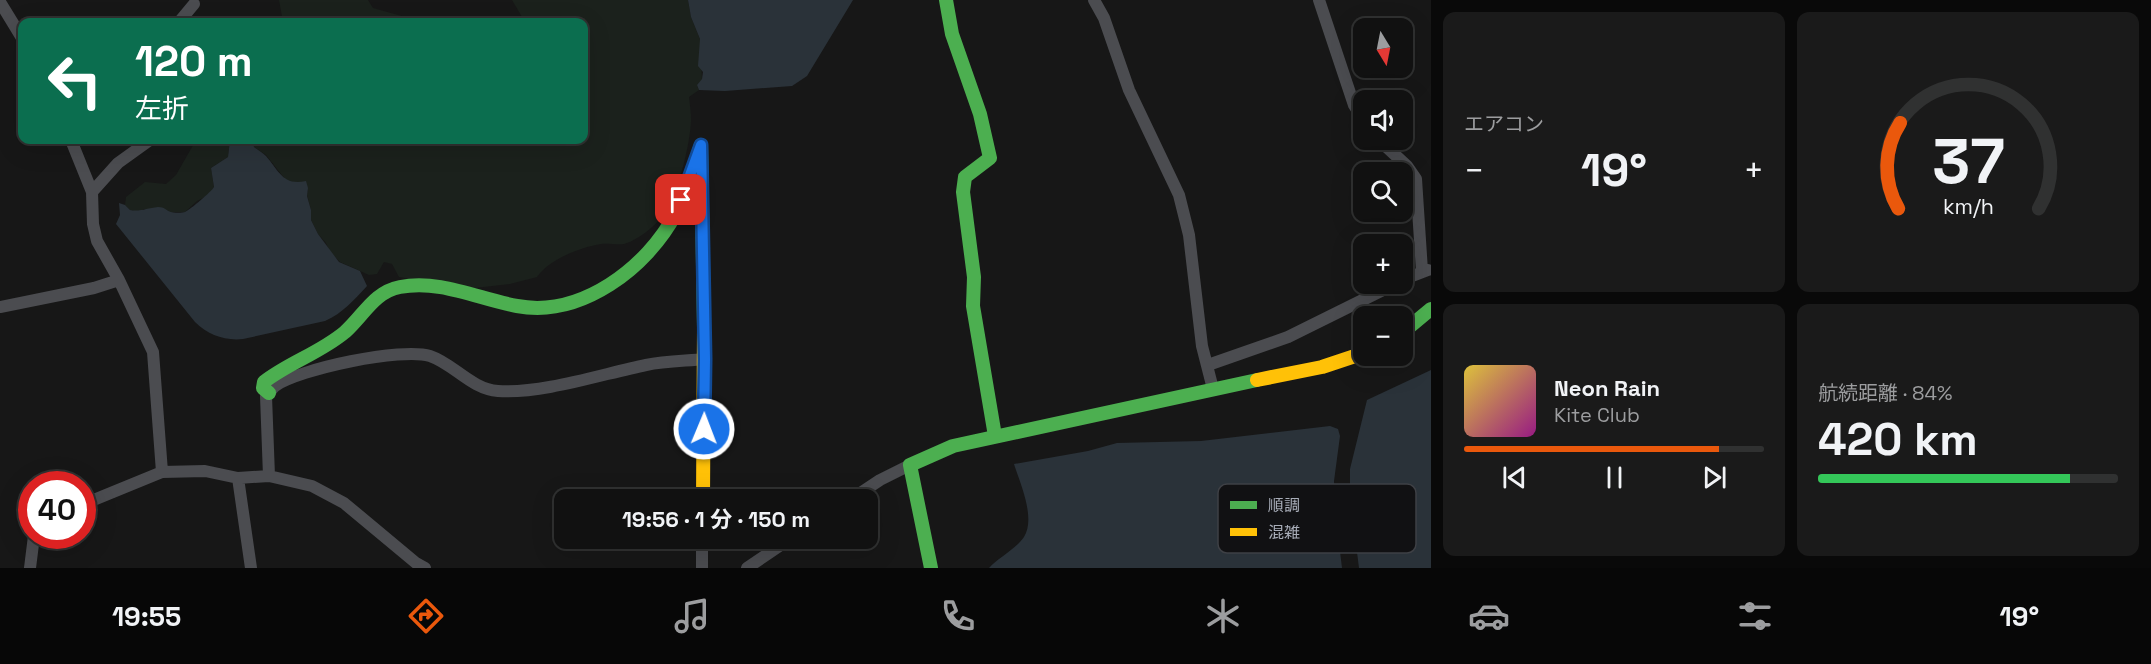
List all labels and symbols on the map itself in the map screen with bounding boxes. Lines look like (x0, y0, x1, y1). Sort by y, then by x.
north arrow (1353, 18, 1413, 78)
pin (655, 174, 706, 225)
position arrow (672, 397, 736, 461)
speed limit sign: 40 (18, 471, 96, 549)
legend (1218, 484, 1416, 553)
text: 順調 (1268, 495, 1300, 516)
text: 混雑 (1268, 522, 1300, 543)

